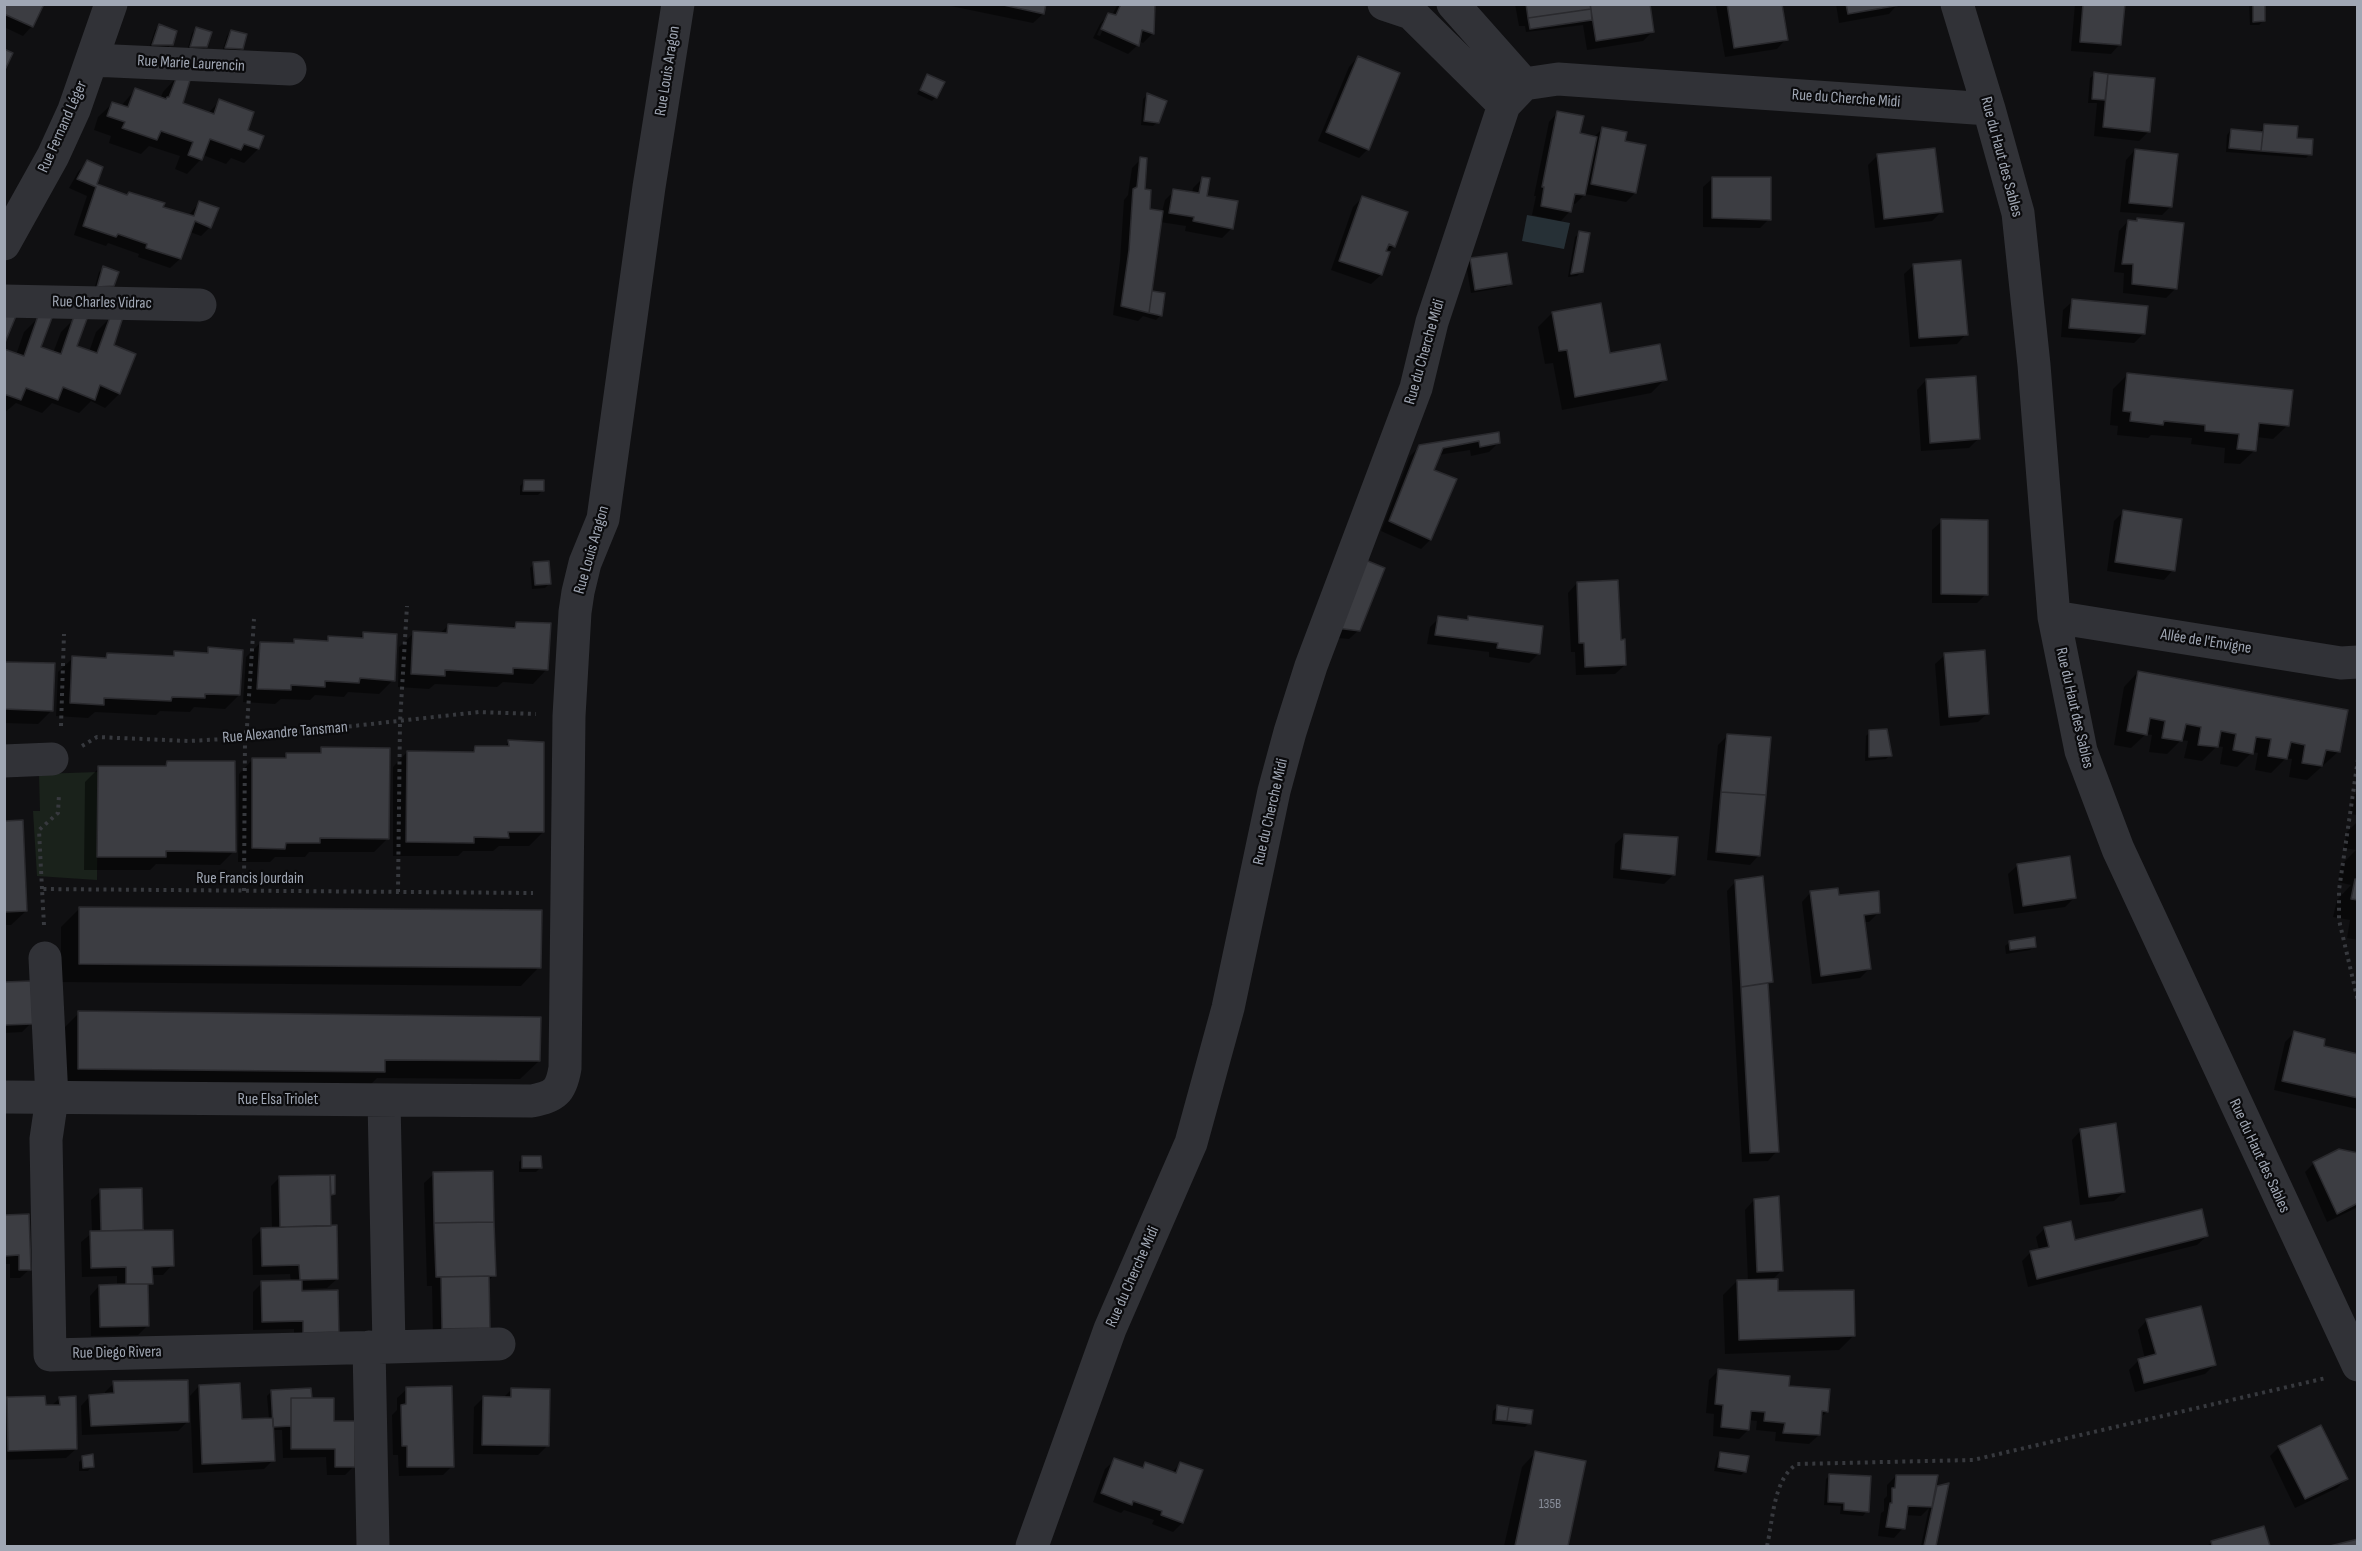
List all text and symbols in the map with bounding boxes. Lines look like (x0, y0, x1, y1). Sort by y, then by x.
street label: Rue Louis Aragon (651, 25, 685, 117)
street label: Rue Marie Laurencin (137, 52, 245, 76)
street label: Rue Fernand Léger (34, 78, 92, 176)
street label: Rue du Cherche Midi (1791, 86, 1901, 112)
street label: Rue du Haut des Sables (1976, 95, 2026, 219)
street label: Rue Charles Vidrac (52, 293, 152, 313)
street label: Rue du Cherche Midi (1401, 297, 1449, 407)
street label: Rue Louis Aragon (570, 504, 614, 596)
street label: Allée de l'Envigne (2159, 625, 2253, 659)
street label: Rue du Haut des Sables (2051, 646, 2097, 770)
street label: Rue Alexandre Tansman (222, 718, 348, 748)
street label: Rue du Cherche Midi (1249, 757, 1293, 867)
street label: Rue Francis Jourdain (196, 869, 304, 889)
street label: Rue Elsa Triolet (238, 1090, 318, 1110)
street label: Rue du Haut des Sables (2224, 1096, 2294, 1216)
street label: Rue du Cherche Midi (1102, 1223, 1164, 1331)
street label: Rue Diego Rivera (72, 1343, 162, 1363)
house number: 135B (1539, 1496, 1561, 1512)

